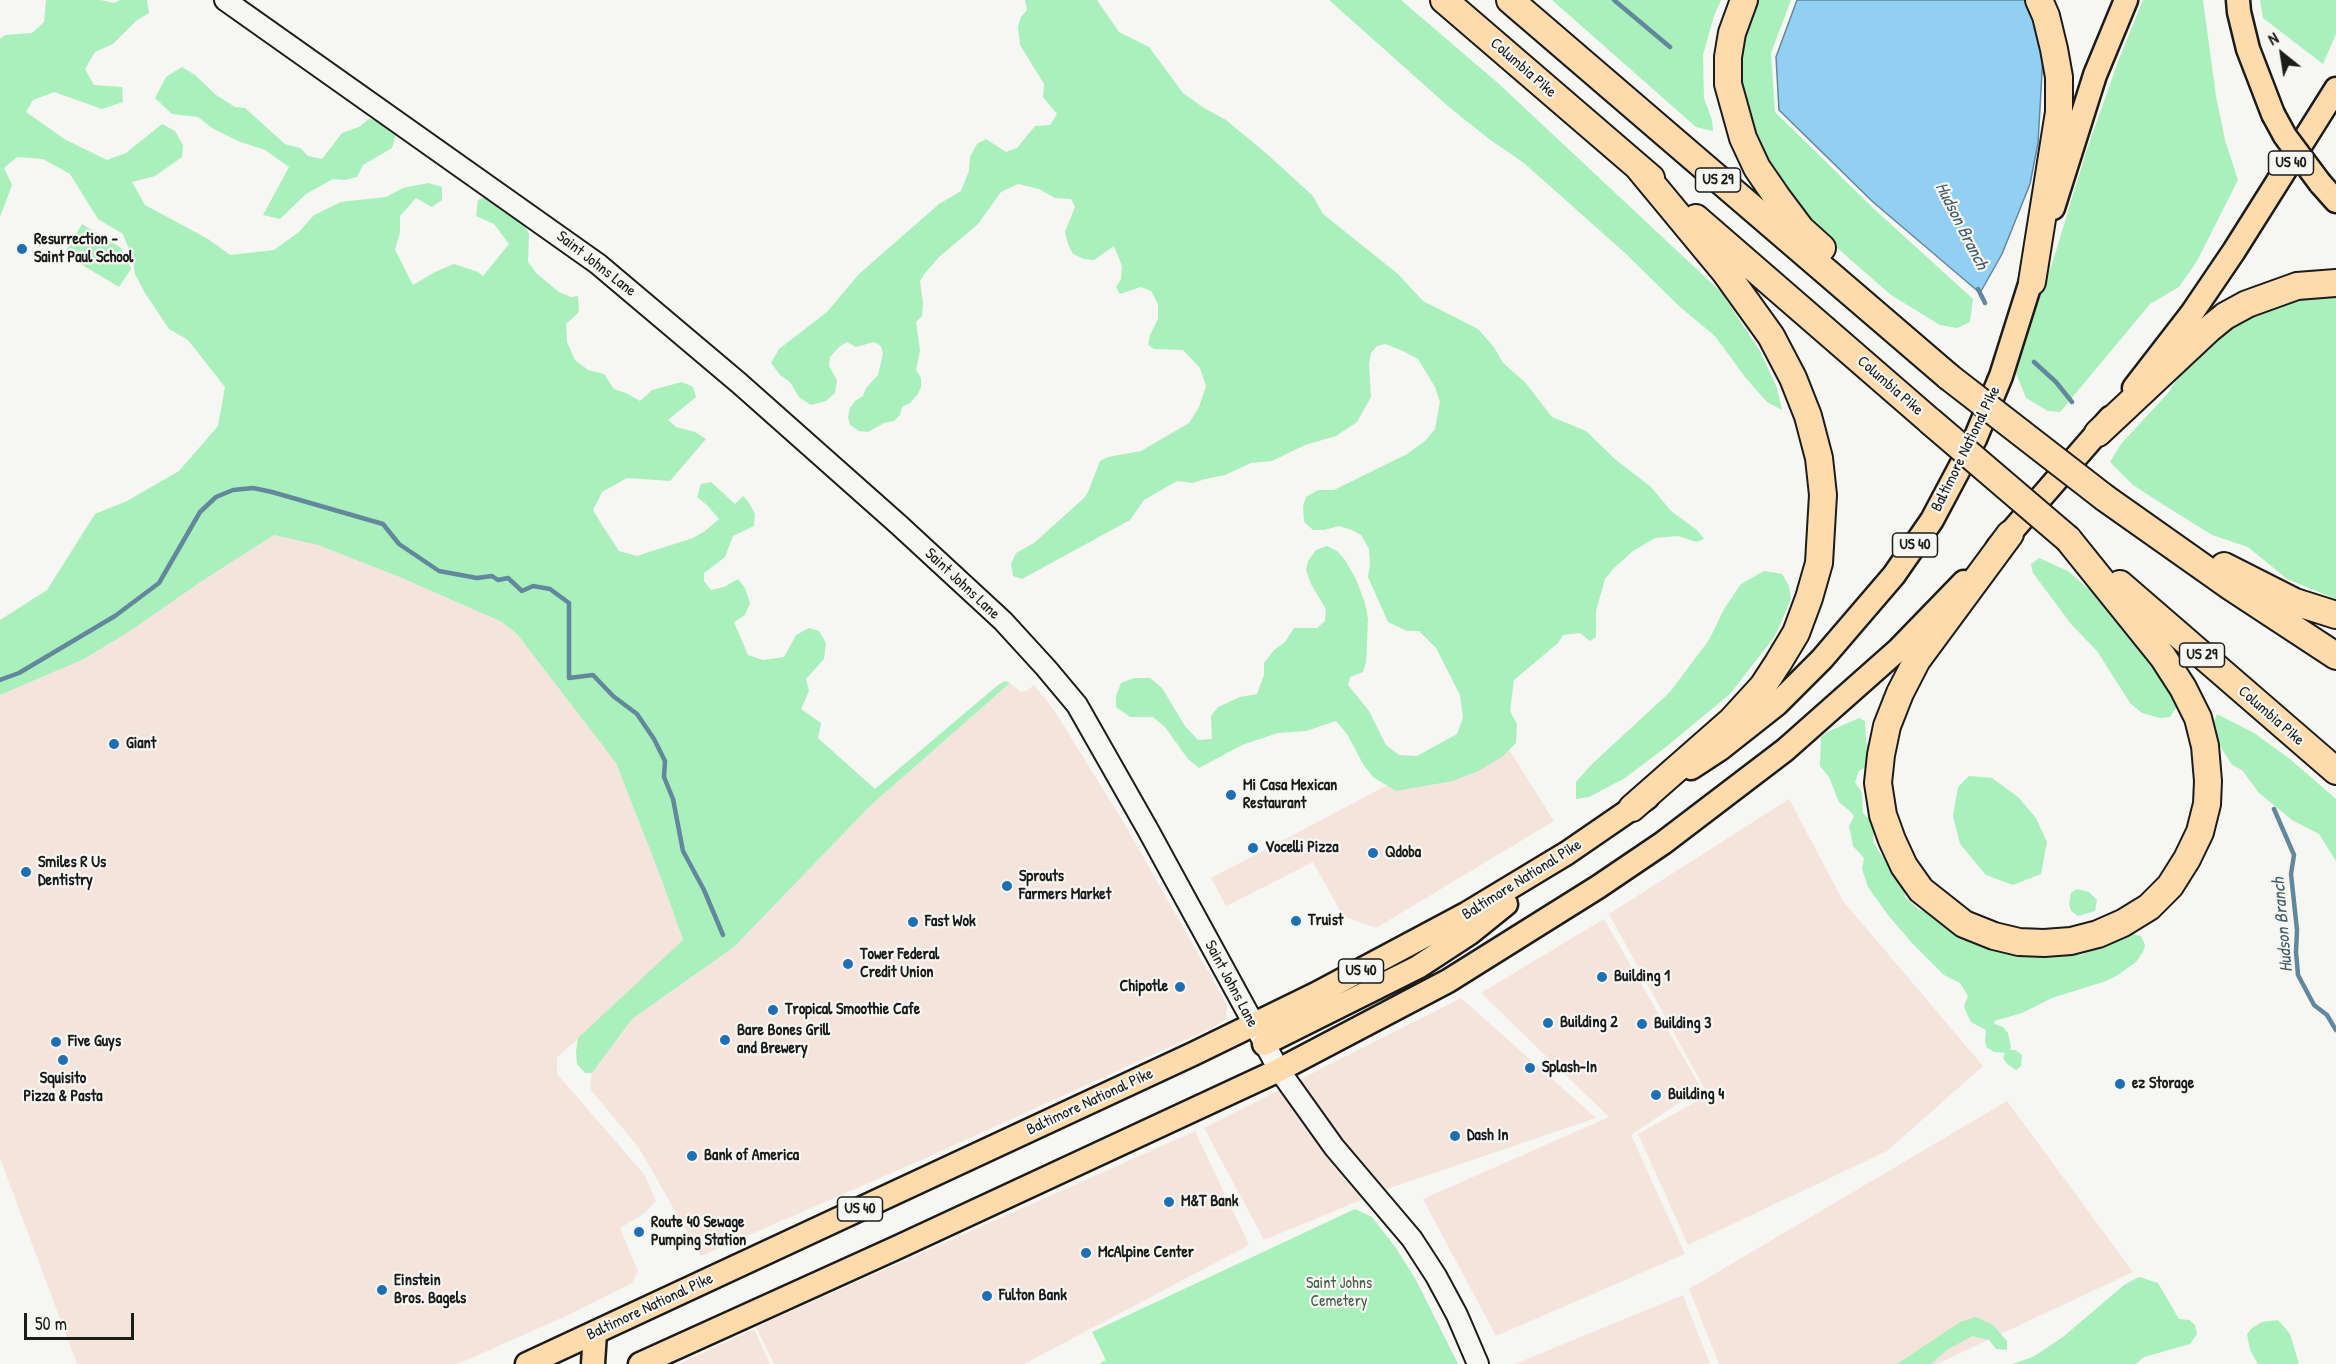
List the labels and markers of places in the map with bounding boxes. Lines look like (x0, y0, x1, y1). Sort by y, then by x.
place label: Resurrection - Saint Paul School (34, 230, 133, 268)
marker: Resurrection - Saint Paul School (15, 242, 29, 256)
place label: Giant (126, 734, 156, 754)
marker: Giant (107, 737, 121, 751)
place label: Mi Casa Mexican Restaurant (1243, 776, 1337, 814)
marker: Mi Casa Mexican Restaurant (1224, 788, 1238, 802)
place label: Vocelli Pizza (1265, 838, 1338, 858)
marker: Vocelli Pizza (1246, 841, 1260, 855)
place label: Qdoba (1385, 843, 1421, 863)
marker: Qdoba (1366, 846, 1380, 860)
place label: Smiles R Us Dentistry (38, 853, 106, 891)
marker: Smiles R Us Dentistry (19, 865, 33, 879)
place label: Sprouts Farmers Market (1019, 867, 1111, 905)
marker: Sprouts Farmers Market (1000, 879, 1014, 893)
place label: Truist (1308, 911, 1343, 931)
place label: Fast Wok (925, 912, 976, 932)
marker: Truist (1289, 914, 1303, 928)
marker: Fast Wok (906, 915, 920, 929)
place label: Tower Federal Credit Union (860, 945, 939, 983)
marker: Tower Federal Credit Union (841, 957, 855, 971)
place label: Building 1 (1614, 967, 1670, 987)
marker: Building 1 (1595, 970, 1609, 984)
place label: Chipotle (1120, 977, 1168, 997)
marker: Chipotle (1173, 980, 1187, 994)
place label: Tropical Smoothie Cafe (785, 1000, 920, 1020)
marker: Tropical Smoothie Cafe (766, 1003, 780, 1017)
place label: Building 2 (1560, 1013, 1618, 1033)
place label: Building 3 (1654, 1014, 1711, 1034)
marker: Building 2 (1541, 1016, 1555, 1030)
marker: Building 3 (1635, 1017, 1649, 1031)
place label: Bare Bones Grill and Brewery (737, 1021, 830, 1059)
place label: Five Guys (68, 1032, 121, 1052)
marker: Bare Bones Grill and Brewery (718, 1033, 732, 1047)
marker: Five Guys (49, 1035, 63, 1049)
marker: Squisito Pizza & Pasta (56, 1053, 70, 1067)
place label: Splash-In (1542, 1058, 1597, 1078)
marker: Splash-In (1523, 1061, 1537, 1075)
place label: Squisito Pizza & Pasta (24, 1069, 102, 1107)
place label: ez Storage (2132, 1074, 2194, 1094)
marker: ez Storage (2113, 1077, 2127, 1091)
place label: Building 4 (1668, 1085, 1724, 1105)
marker: Building 4 (1649, 1088, 1663, 1102)
place label: Dash In (1467, 1126, 1508, 1146)
marker: Dash In (1448, 1129, 1462, 1143)
place label: Bank of America (704, 1146, 799, 1166)
marker: Bank of America (685, 1149, 699, 1163)
place label: M&T Bank (1181, 1192, 1238, 1212)
marker: M&T Bank (1162, 1195, 1176, 1209)
place label: Route 40 Sewage Pumping Station (651, 1213, 746, 1251)
marker: Route 40 Sewage Pumping Station (632, 1225, 646, 1239)
place label: McAlpine Center (1098, 1243, 1194, 1263)
marker: McAlpine Center (1079, 1246, 1093, 1260)
place label: Einstein Bros. Bagels (394, 1271, 466, 1309)
marker: Einstein Bros. Bagels (375, 1283, 389, 1297)
place label: Fulton Bank (999, 1286, 1067, 1306)
marker: Fulton Bank (980, 1289, 994, 1303)

